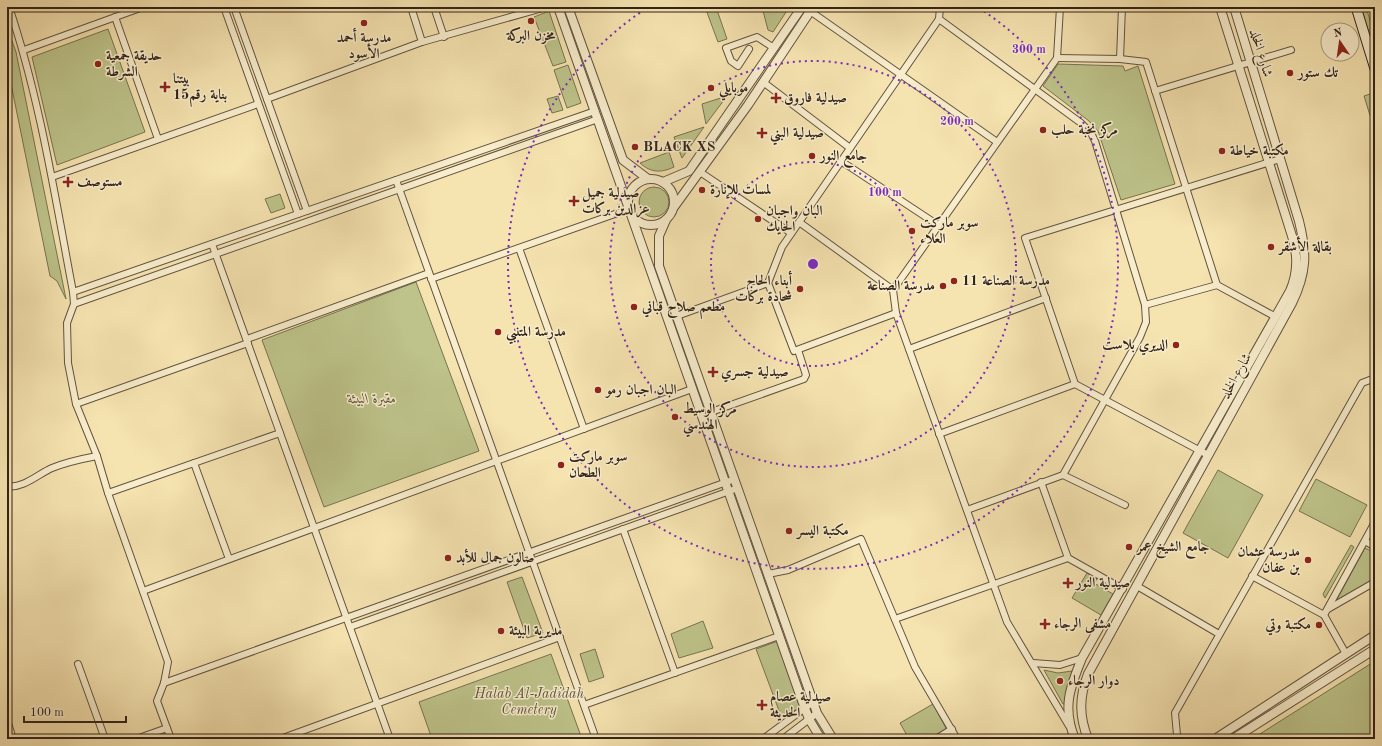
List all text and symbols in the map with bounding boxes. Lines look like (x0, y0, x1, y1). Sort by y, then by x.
marker: مخزن البركة (526, 16, 536, 26)
marker: مدرسة أحمد الأسود (359, 18, 369, 28)
north arrow (1320, 22, 1360, 62)
place label: مخزن البركة (506, 26, 556, 45)
place label: مدرسة أحمد الأسود (337, 27, 391, 62)
street label: شارع الخلد (1243, 27, 1275, 80)
text: N (1333, 27, 1344, 40)
text: 300 m (1012, 44, 1046, 56)
place label: حديقة جمعية الشرطة (106, 49, 163, 81)
marker: حديقة جمعية الشرطة (93, 59, 103, 69)
place label: تك ستور (1296, 66, 1338, 81)
marker: تك ستور (1285, 68, 1295, 78)
place label: بيتنا بناية رقم15 (173, 72, 227, 107)
place label: موبايلي (718, 81, 748, 101)
marker: بيتنا بناية رقم15 (160, 82, 170, 92)
marker: موبايلي (706, 83, 716, 93)
place label: صيدلية فاروق (784, 91, 847, 106)
marker: صيدلية فاروق (771, 93, 781, 103)
text: 200 m (940, 116, 974, 128)
place label: مركز نخبة حلب (1051, 122, 1118, 139)
marker: مركز نخبة حلب (1038, 125, 1048, 135)
place label: صيدلية البني (770, 126, 824, 146)
marker: صيدلية البني (757, 128, 767, 138)
place label: BLACK XS (643, 140, 715, 154)
marker: BLACK XS (630, 142, 640, 152)
place label: مكتبة خياطة (1230, 143, 1289, 159)
marker: مكتبة خياطة (1217, 146, 1227, 156)
place label: جامع النور (818, 149, 868, 168)
marker: جامع النور (807, 151, 817, 161)
place label: مستوصف (77, 175, 123, 190)
marker: مستوصف (62, 176, 74, 188)
place label: لمسات للإنارة (710, 183, 771, 199)
marker: لمسات للإنارة (697, 185, 707, 195)
place label: صيدلية جميل عزالدين بركات (582, 186, 650, 218)
text: 100 m (868, 187, 902, 199)
marker: صيدلية جميل عزالدين بركات (569, 196, 579, 206)
place label: البان واجبان الحايك (766, 204, 822, 235)
marker: البان واجبان الحايك (753, 214, 763, 224)
place label: سوبر ماركت العلاء (920, 216, 978, 246)
marker: سوبر ماركت العلاء (907, 226, 917, 236)
place label: بقالة الأشقر (1277, 236, 1332, 256)
marker: بقالة الأشقر (1266, 242, 1276, 252)
centre of rings (806, 257, 820, 271)
place label: أبناء الحاج شحادة بركات (735, 270, 793, 304)
place label: مدرسة الصناعة 11 (962, 274, 1050, 289)
marker: مدرسة الصناعة 11 (949, 276, 959, 286)
place label: مدرسة الصناعة (867, 279, 935, 294)
marker: مدرسة الصناعة (938, 281, 948, 291)
marker: أبناء الحاج شحادة بركات (795, 284, 805, 294)
place label: مطعم صلاح قباني (641, 300, 725, 319)
marker: مطعم صلاح قباني (629, 302, 639, 312)
place label: مدرسة المتنبي (506, 325, 566, 345)
marker: مدرسة المتنبي (493, 327, 503, 337)
place label: الديري بلاست (1102, 338, 1168, 356)
marker: الديري بلاست (1171, 340, 1181, 350)
street label: شارع الخلد (1218, 351, 1258, 403)
place label: صيدلية جسري (721, 365, 789, 383)
marker: صيدلية جسري (708, 367, 718, 377)
place label: البان اجبان رمو (604, 383, 677, 398)
marker: البان اجبان رمو (593, 385, 603, 395)
park label: مقبرة البيئة (346, 392, 396, 407)
place label: مركز الوسيط الهندسي (683, 401, 737, 438)
marker: مركز الوسيط الهندسي (670, 412, 680, 422)
place label: سوبر ماركت الطحان (569, 450, 627, 480)
marker: سوبر ماركت الطحان (556, 460, 566, 470)
place label: مكتبة اليسر (795, 523, 849, 540)
marker: مكتبة اليسر (784, 526, 794, 536)
place label: جامع الشيخ عمر (1135, 540, 1210, 559)
marker: جامع الشيخ عمر (1124, 542, 1134, 552)
place label: مدرسة عثمان بن عفان (1237, 545, 1300, 576)
place label: صالون جمال للأبد (456, 548, 535, 566)
marker: صالون جمال للأبد (443, 553, 453, 563)
marker: مدرسة عثمان بن عفان (1303, 555, 1313, 565)
place label: صيدلية النور (1074, 576, 1130, 591)
marker: صيدلية النور (1063, 578, 1073, 588)
place label: مشفى الرجاء (1054, 617, 1111, 634)
place label: مكتبة وتي (1264, 617, 1311, 636)
marker: مشفى الرجاء (1039, 618, 1051, 630)
marker: مكتبة وتي (1314, 620, 1324, 630)
place label: مديرية البيئة (509, 624, 562, 639)
marker: مديرية البيئة (496, 626, 506, 636)
place label: دوار الرجاء (1068, 674, 1120, 689)
marker: دوار الرجاء (1055, 676, 1065, 686)
park label: Halab Al-Jadidah Cemetery (473, 687, 584, 718)
place label: صيدلية عصام الحديثة (770, 690, 831, 721)
scale bar (24, 698, 126, 724)
marker: صيدلية عصام الحديثة (757, 700, 767, 710)
text: 100 m (30, 707, 64, 719)

